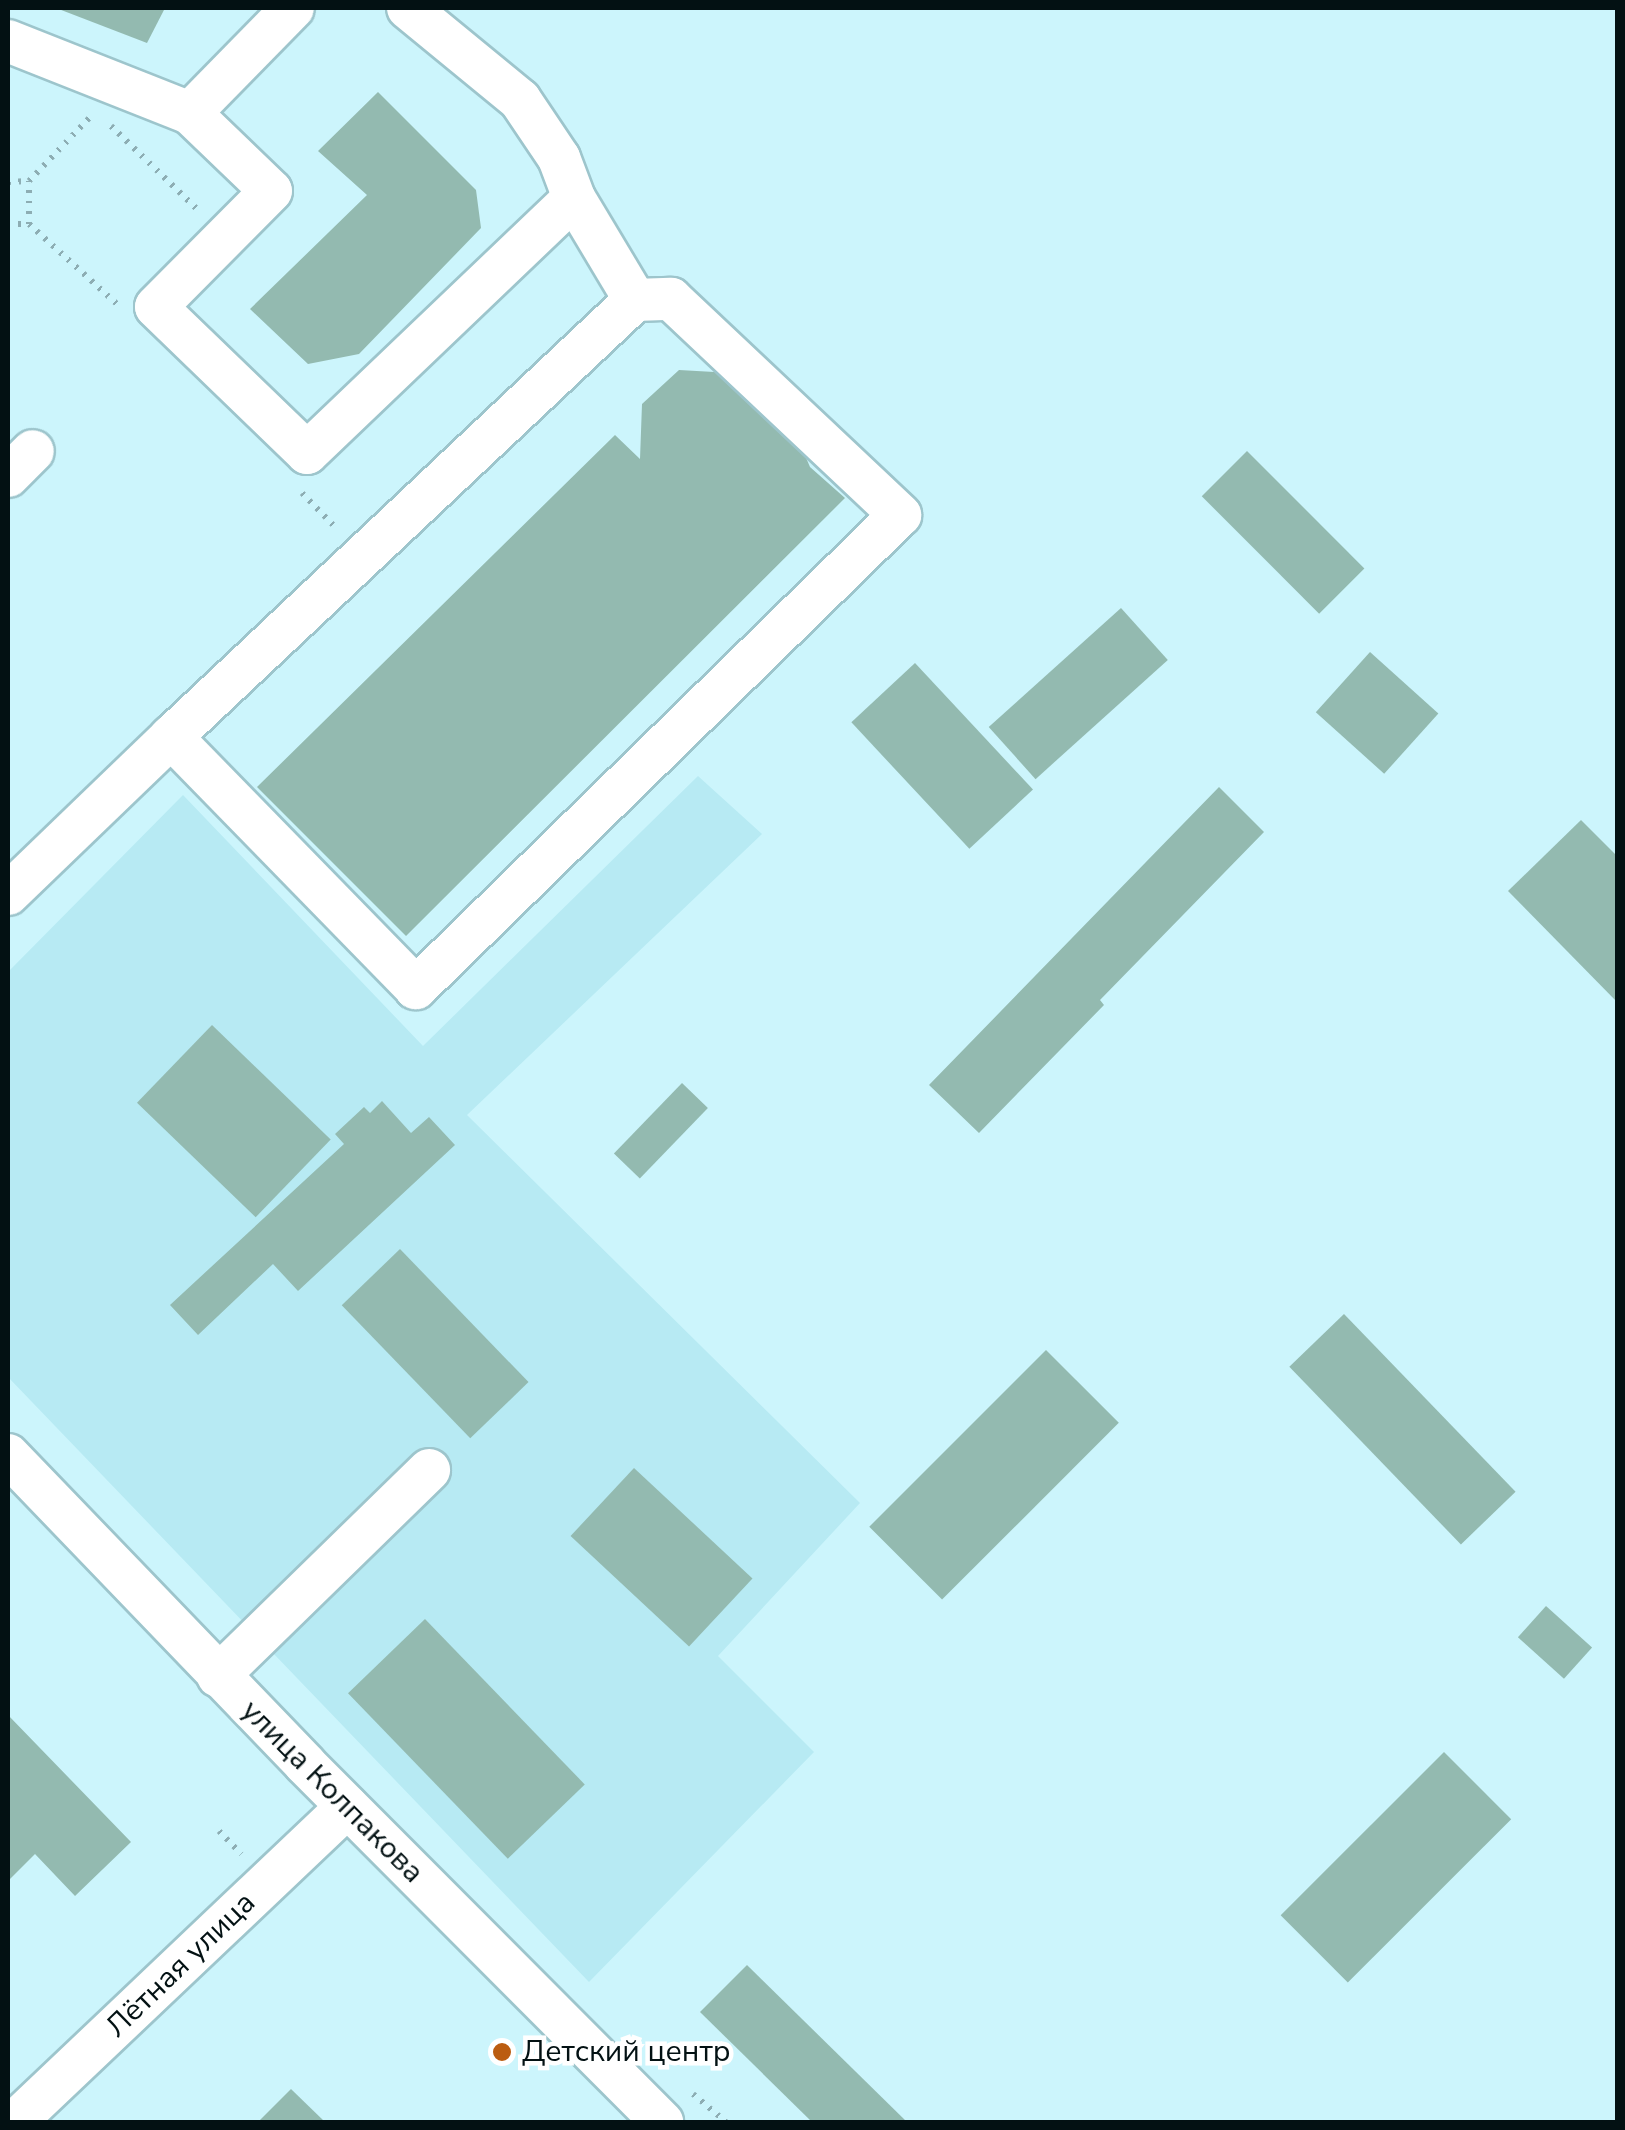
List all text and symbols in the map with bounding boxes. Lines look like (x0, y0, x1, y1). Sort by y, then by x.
street label: улица Колпакова (233, 1693, 431, 1891)
street label: Лётная улица (99, 1885, 263, 2045)
place label: Детский центр (522, 2034, 731, 2070)
marker: Детский центр (491, 2041, 513, 2063)

